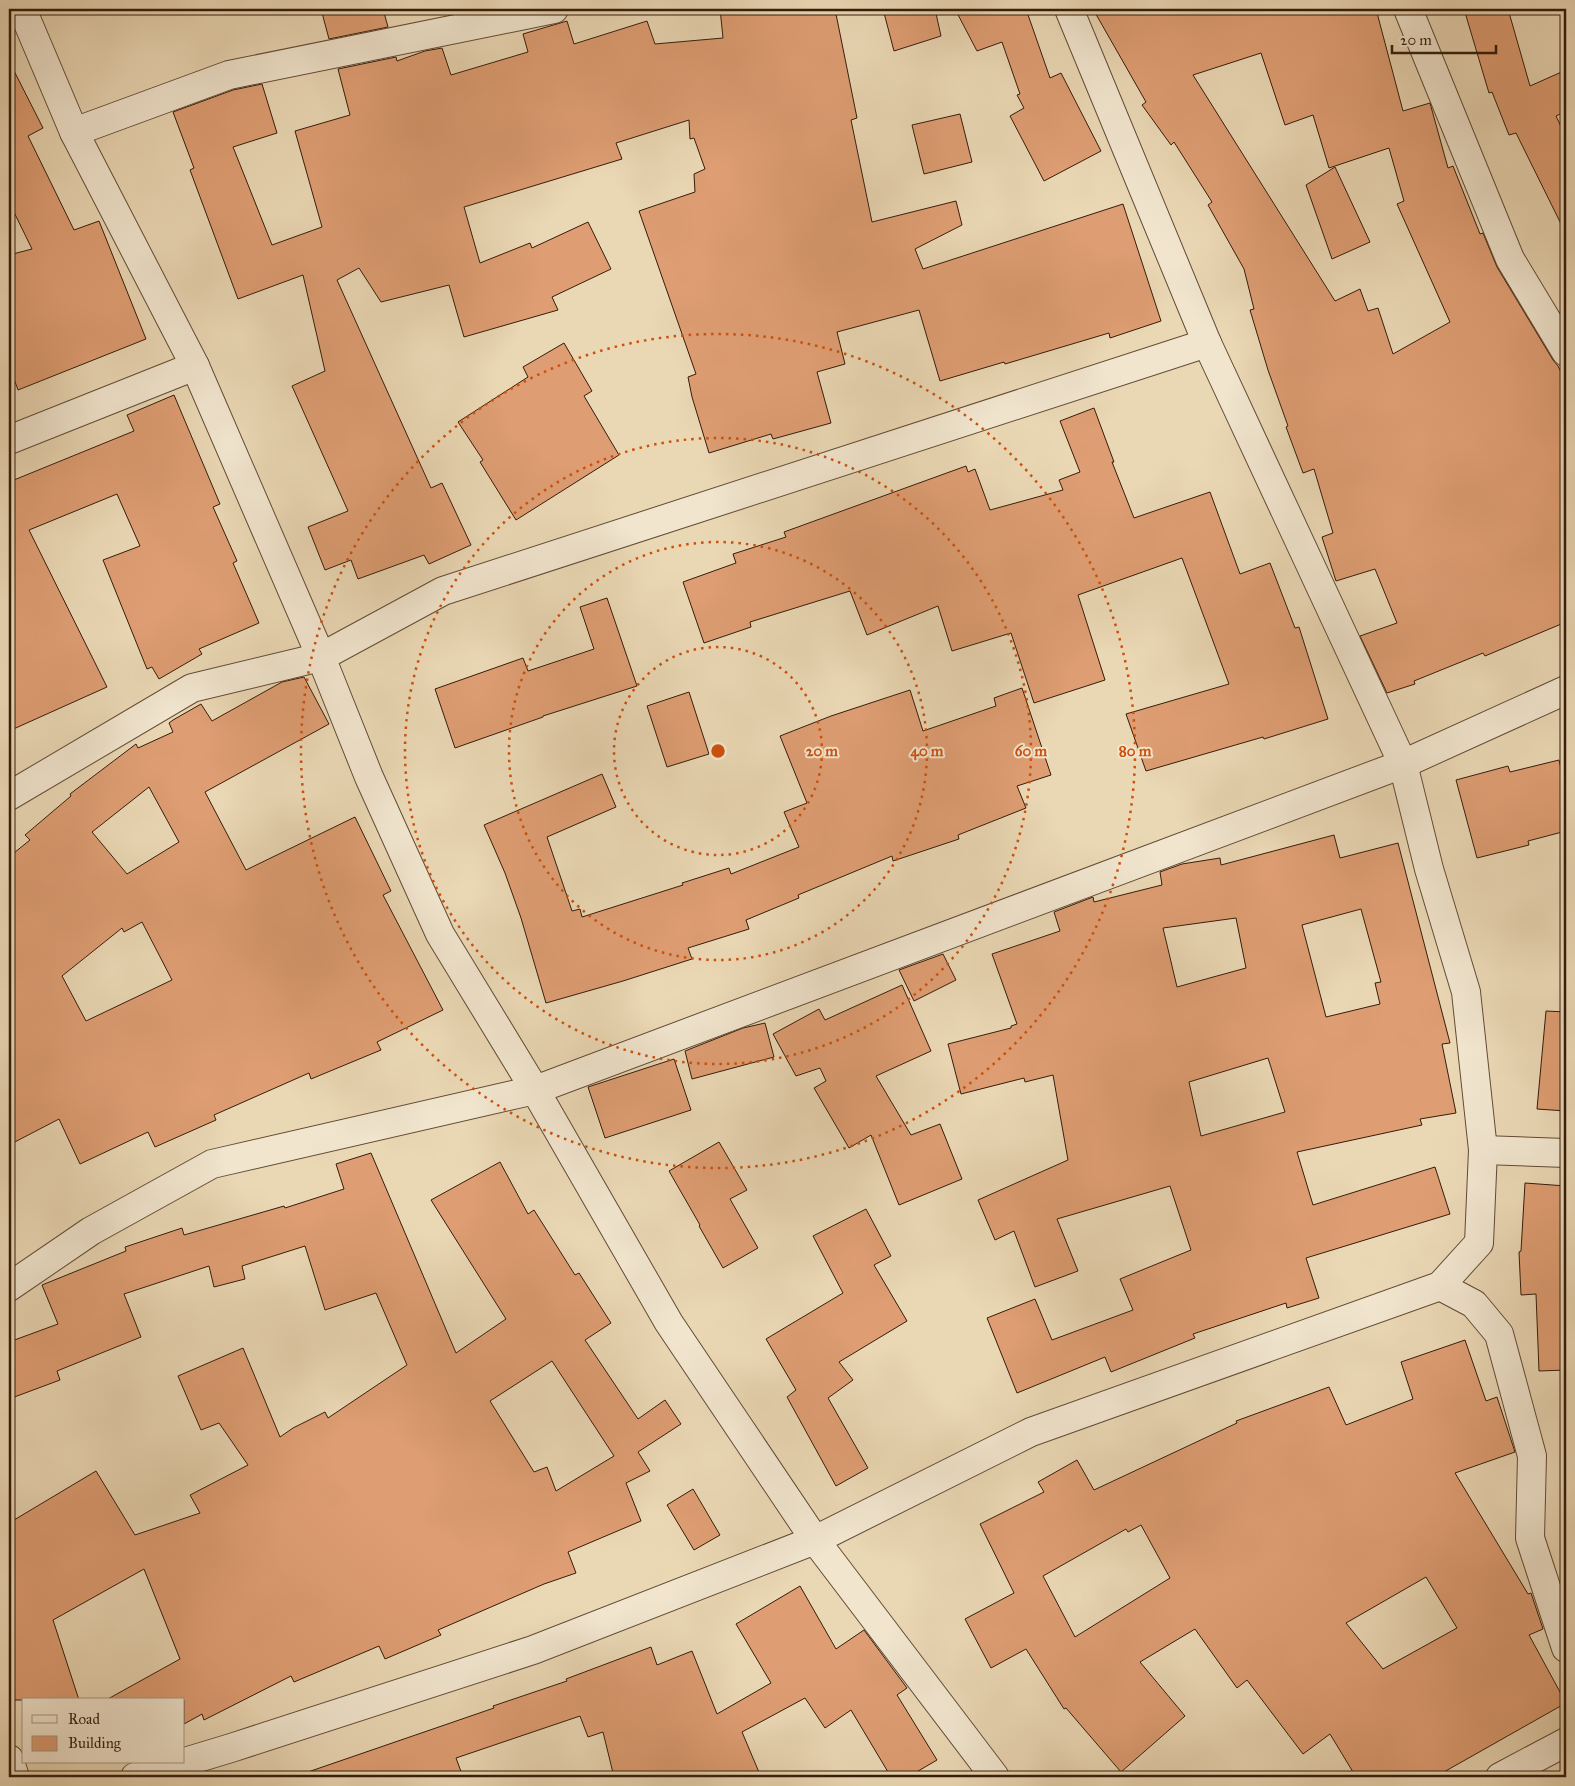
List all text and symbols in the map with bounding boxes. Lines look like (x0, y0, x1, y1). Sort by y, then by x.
scale bar (1392, 22, 1496, 54)
text: 20 m (1400, 31, 1432, 49)
centre of rings (709, 742, 727, 760)
text: 20 m (806, 742, 838, 760)
text: 40 m (911, 742, 944, 761)
text: 60 m (1015, 742, 1048, 760)
text: 80 m (1119, 742, 1152, 760)
legend (22, 1698, 185, 1764)
text: Road (68, 1710, 100, 1728)
text: Building (68, 1734, 122, 1752)

